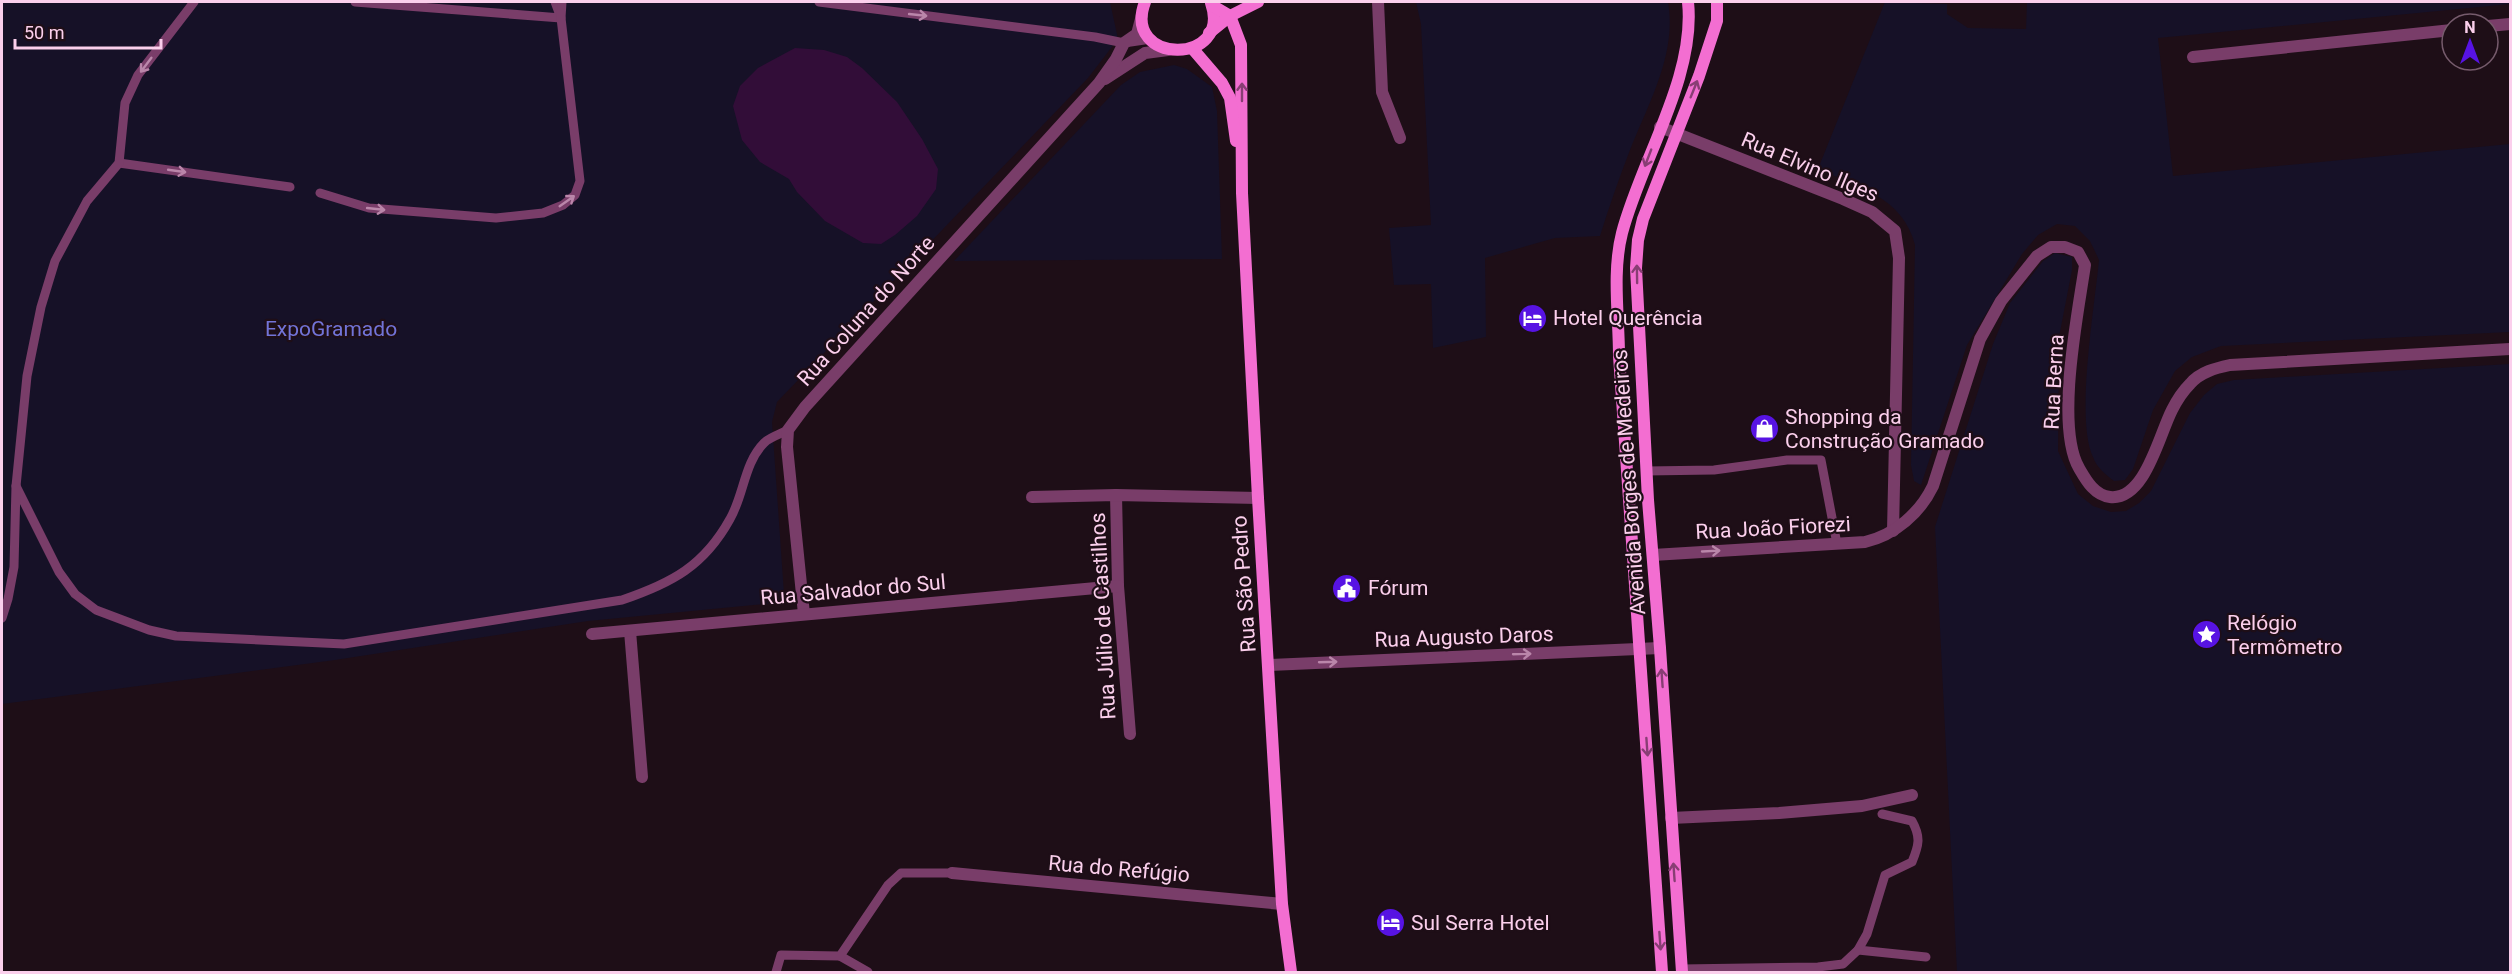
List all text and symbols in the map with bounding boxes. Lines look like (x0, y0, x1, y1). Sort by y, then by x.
one-way arrow (908, 10, 927, 21)
scale bar (15, 12, 160, 50)
north arrow (2440, 12, 2500, 72)
text: N (2464, 18, 2476, 37)
text: 50 m (24, 22, 64, 43)
one-way arrow (140, 56, 152, 72)
one-way arrow (1689, 80, 1700, 99)
one-way arrow (1236, 83, 1248, 103)
street label: Rua Elvino Ilges (1738, 127, 1882, 207)
one-way arrow (1642, 148, 1653, 167)
one-way arrow (167, 166, 187, 177)
one-way arrow (559, 195, 575, 208)
one-way arrow (366, 203, 385, 214)
street label: Rua Coluna do Norte (792, 231, 940, 391)
one-way arrow (1631, 264, 1643, 284)
hotel icon: Hotel Querência (1516, 302, 1548, 334)
place label: Hotel Querência (1553, 306, 1703, 330)
park label: ExpoGramado (265, 317, 397, 341)
street label: Rua Berna (2040, 334, 2068, 430)
street label: Avenida Borges de Medeiros (1608, 349, 1650, 615)
place label: Shopping da Construção Gramado (1785, 405, 1984, 453)
shop icon: Shopping da Construção Gramado (1748, 413, 1780, 445)
street label: Rua Júlio de Castilhos (1086, 512, 1120, 720)
street label: Rua João Fiorezi (1695, 512, 1851, 544)
street label: Rua São Pedro (1227, 515, 1261, 653)
one-way arrow (1701, 546, 1721, 557)
street label: Rua Salvador do Sul (759, 570, 947, 610)
public building icon: Fórum (1331, 572, 1363, 604)
place label: Fórum (1368, 576, 1428, 600)
place label: Relógio Termômetro (2227, 611, 2342, 659)
place icon: Relógio Termômetro (2190, 619, 2222, 651)
street label: Rua Augusto Daros (1374, 622, 1554, 652)
one-way arrow (1512, 648, 1532, 659)
one-way arrow (1317, 657, 1337, 668)
one-way arrow (1656, 668, 1667, 688)
one-way arrow (1641, 736, 1652, 756)
street label: Rua do Refúgio (1047, 851, 1191, 887)
one-way arrow (1669, 863, 1680, 883)
hotel icon: Sul Serra Hotel (1374, 907, 1406, 939)
place label: Sul Serra Hotel (1411, 911, 1550, 935)
one-way arrow (1654, 931, 1665, 951)

